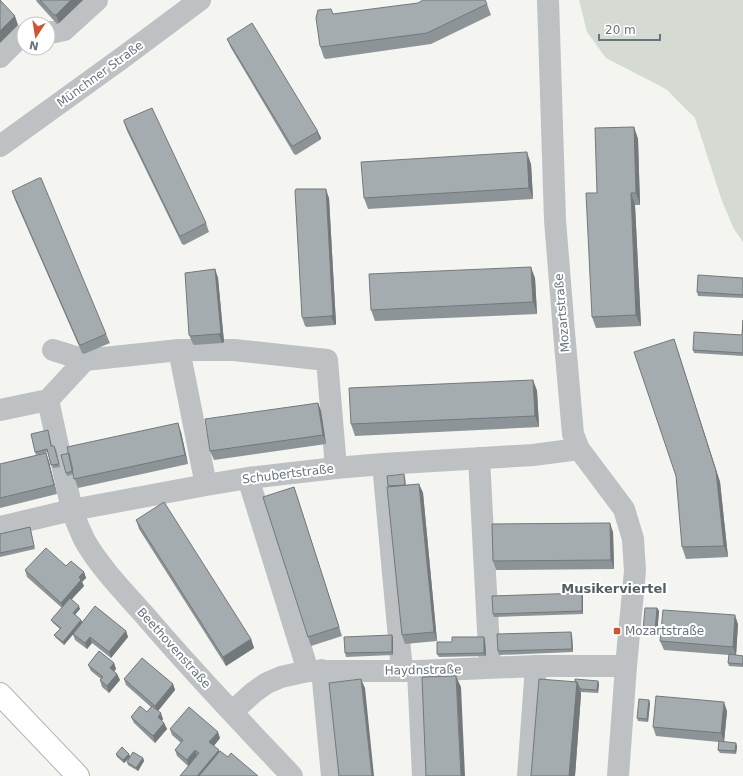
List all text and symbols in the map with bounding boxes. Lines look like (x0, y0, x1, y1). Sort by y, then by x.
north arrow (16, 16, 56, 56)
scale bar (599, 16, 660, 42)
text: 20 m (605, 23, 636, 37)
text: N (28, 38, 40, 53)
street label: Münchner Straße (54, 38, 146, 110)
street label: Mozartstraße (552, 273, 572, 353)
street label: Schubertstraße (241, 461, 335, 487)
district label: Musikerviertel (561, 581, 667, 596)
street label: Beethovenstraße (134, 605, 214, 691)
place label: Mozartstraße (625, 624, 704, 638)
marker: Mozartstraße (612, 626, 622, 636)
street label: Haydnstraße (384, 662, 462, 678)

